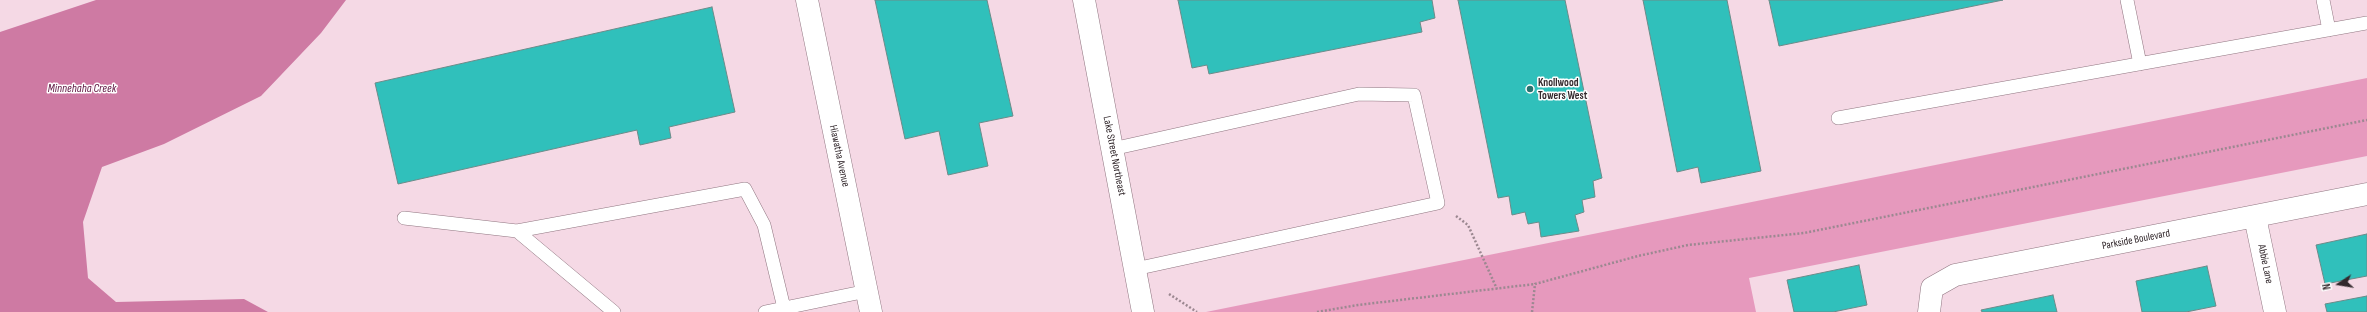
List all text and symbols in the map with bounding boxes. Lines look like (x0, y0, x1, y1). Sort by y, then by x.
place label: Knollwood Towers West (1538, 76, 1587, 102)
water label: Minnehaha Creek (48, 82, 116, 96)
marker: Knollwood Towers West (1525, 84, 1535, 94)
street label: Lake Street Northeast (1100, 115, 1128, 197)
street label: Hiawatha Avenue (826, 124, 852, 188)
street label: Parkside Boulevard (2101, 227, 2171, 253)
street label: Abbie Lane (2254, 243, 2276, 285)
north arrow (2319, 264, 2359, 304)
text: N (2320, 282, 2334, 291)

